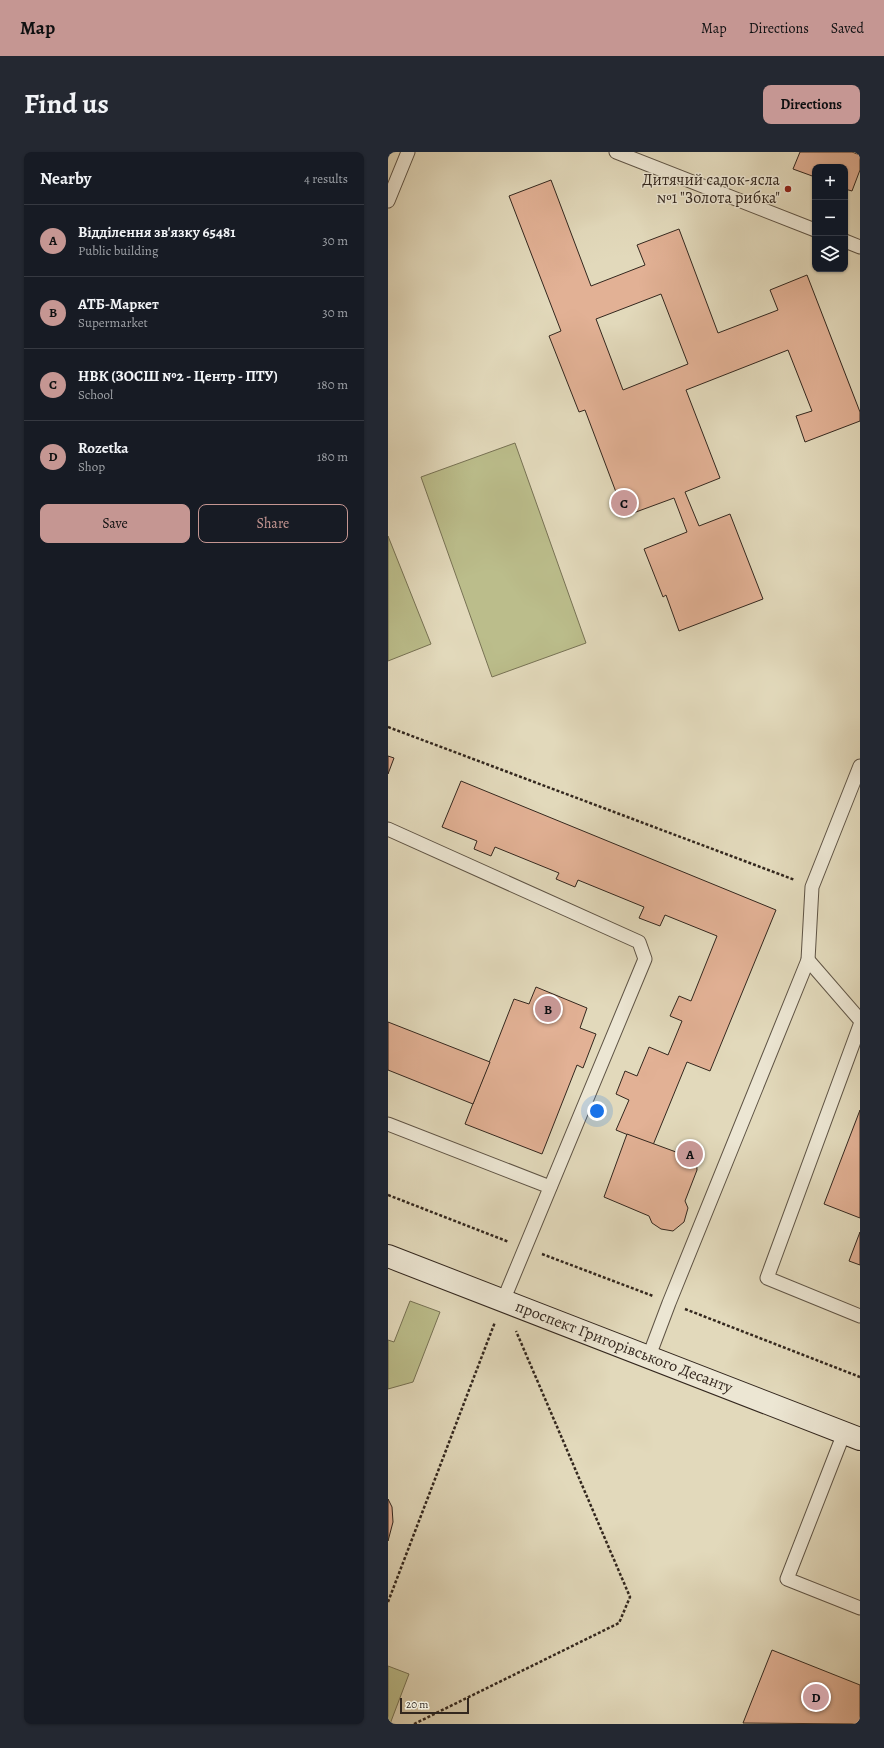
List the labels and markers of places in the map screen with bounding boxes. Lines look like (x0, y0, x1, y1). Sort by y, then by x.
place label: Дитячий садок-ясла №1 "Золота рибка" (642, 169, 781, 209)
marker: Дитячий садок-ясла №1 "Золота рибка" (783, 184, 793, 194)
pin: C (611, 488, 637, 518)
pin: B (535, 994, 561, 1024)
pin: A (677, 1139, 703, 1169)
pin: D (803, 1682, 829, 1712)

